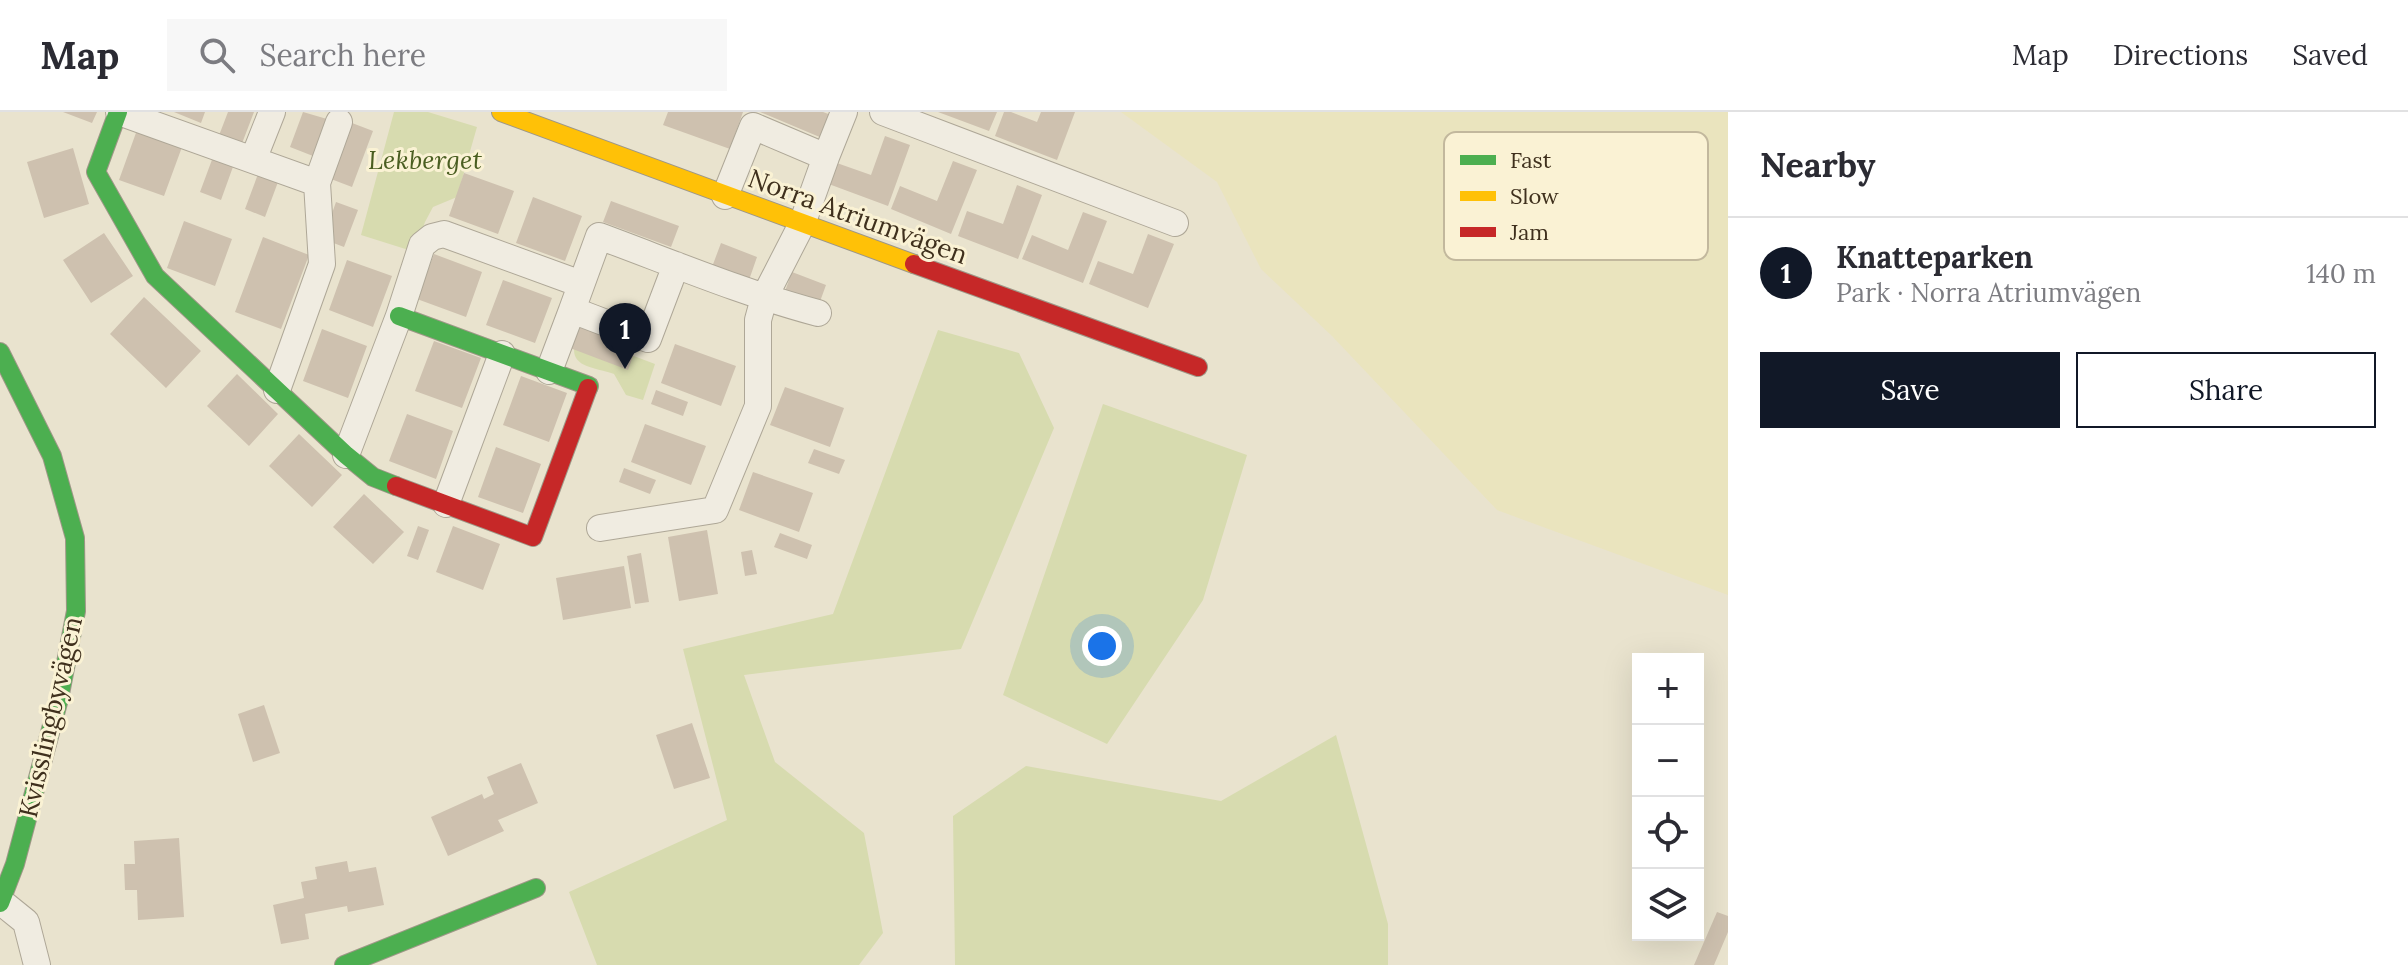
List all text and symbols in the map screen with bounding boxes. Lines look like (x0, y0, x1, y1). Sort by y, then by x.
search box (167, 19, 727, 91)
text: Map (40, 31, 119, 79)
icon: search (195, 33, 239, 77)
text: Search here (259, 36, 426, 74)
text: Map (2012, 37, 2069, 73)
text: Directions (2113, 37, 2248, 73)
text: Saved (2292, 37, 2368, 73)
legend (1444, 132, 1708, 260)
park label: Lekberget (368, 143, 482, 176)
text: Nearby (1760, 143, 1876, 186)
text: Fast (1510, 146, 1552, 174)
street label: Norra Atriumvägen (744, 161, 972, 271)
text: Slow (1510, 182, 1559, 210)
text: Jam (1509, 218, 1549, 246)
text: Knatteparken (1836, 238, 2033, 276)
text: 1 (1781, 257, 1791, 290)
text: 140 m (2306, 257, 2376, 290)
text: Park · Norra Atriumvägen (1836, 276, 2141, 309)
pin: 1 (599, 303, 651, 369)
button: Save (1760, 352, 2060, 428)
button: Share (2076, 352, 2376, 428)
street label: Kvisslingbyvägen (11, 613, 89, 821)
your location (1082, 626, 1122, 666)
map controls (1632, 653, 1704, 941)
button: + (1632, 653, 1704, 725)
button: − (1632, 725, 1704, 797)
button: locate (1632, 797, 1704, 869)
button: layers (1632, 869, 1704, 941)

